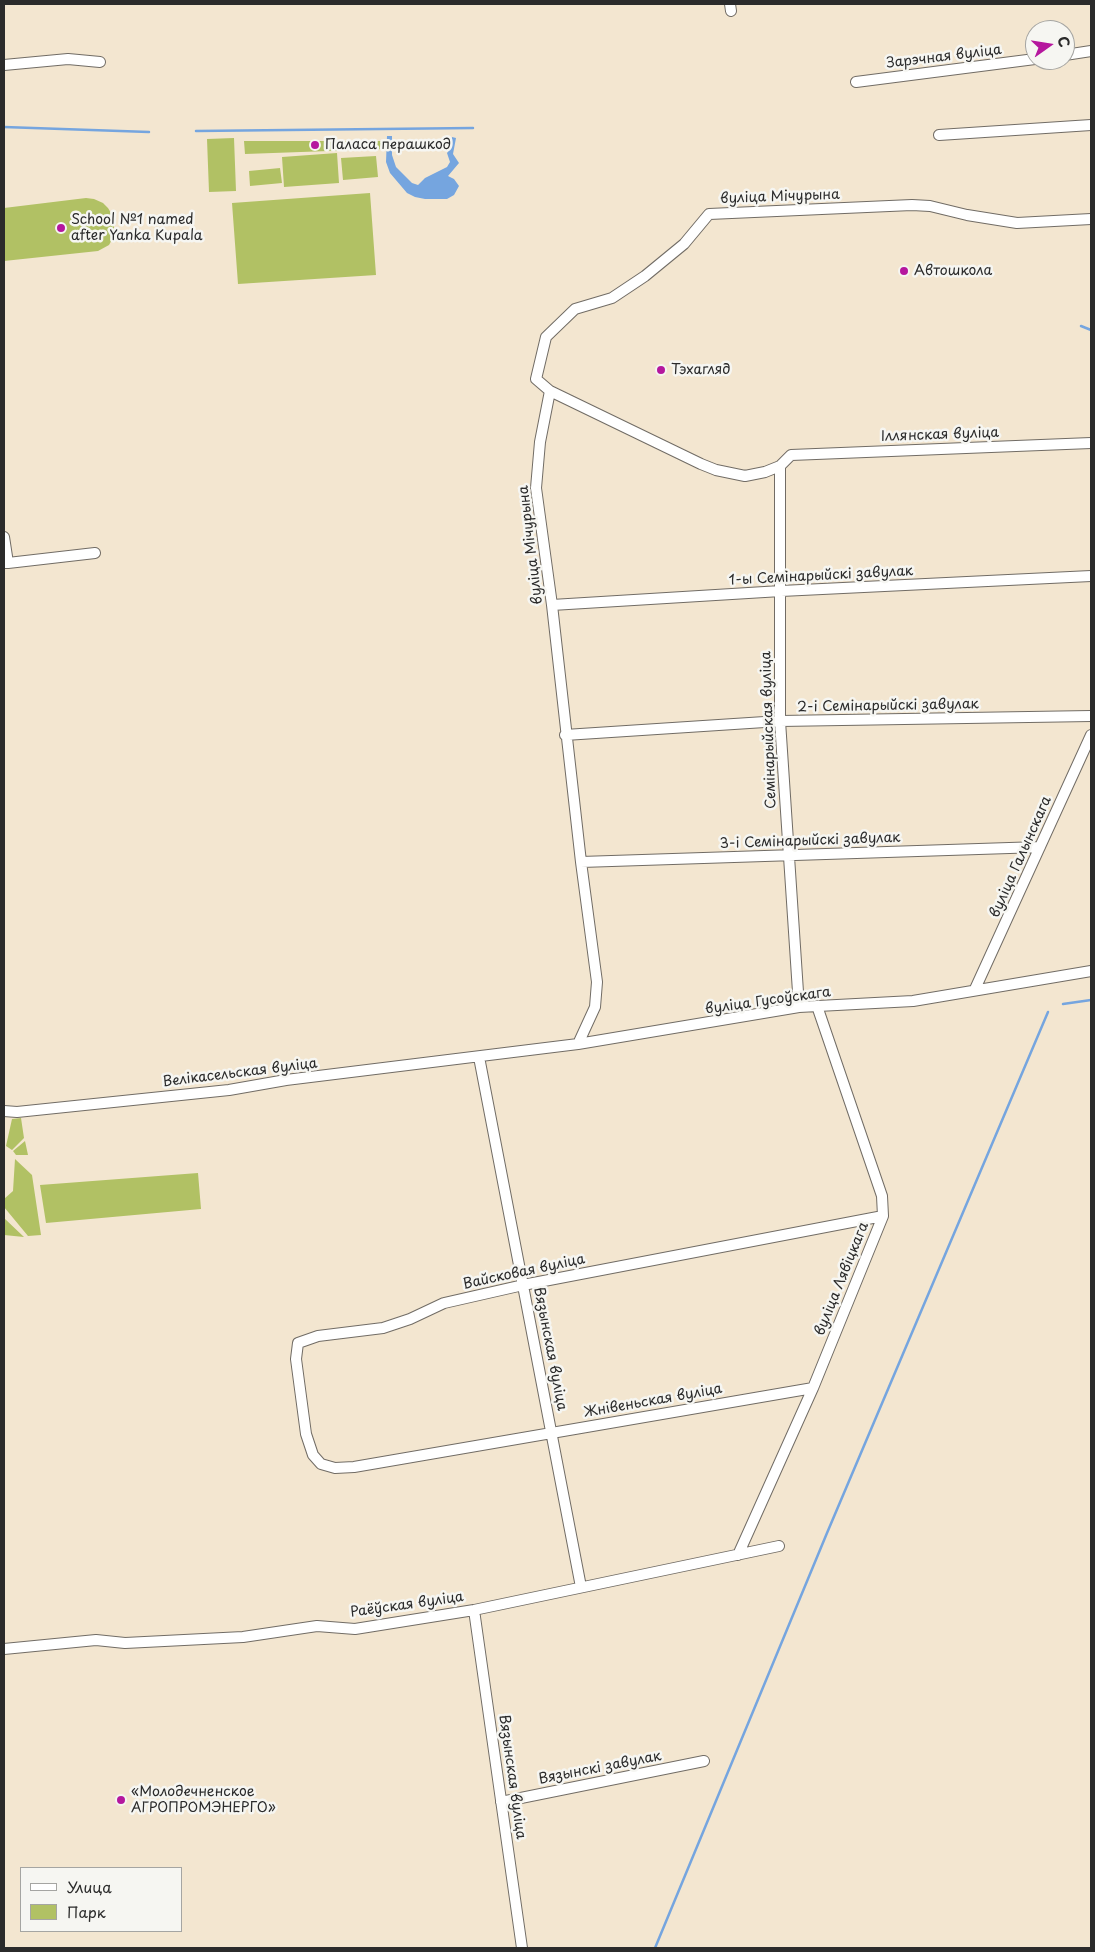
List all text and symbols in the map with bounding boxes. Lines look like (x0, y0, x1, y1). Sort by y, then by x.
north arrow (1025, 20, 1075, 70)
text: С (1053, 34, 1076, 49)
street label: Зарэчная вуліца (885, 42, 1003, 72)
place label: Паласа перашкод (325, 137, 451, 153)
marker: Паласа перашкод (309, 139, 321, 151)
street label: вуліца Мічурына (720, 187, 840, 207)
place label: School №1 named after Yanka Kupala (71, 212, 203, 244)
marker: School №1 named after Yanka Kupala (55, 222, 67, 234)
place label: Автошкола (914, 263, 992, 279)
marker: Автошкола (898, 265, 910, 277)
place label: Тэхагляд (671, 362, 731, 378)
marker: Тэхагляд (655, 364, 667, 376)
street label: Іллянская вуліца (881, 425, 999, 445)
street label: вуліца Мічурына (515, 485, 547, 605)
street label: 1-ы Семінарыйскі завулак (728, 563, 914, 589)
street label: Семінарыйская вуліца (758, 651, 780, 809)
street label: 2-і Семінарыйскі завулак (797, 696, 979, 716)
street label: вуліца Галынскага (987, 794, 1055, 920)
street label: 3-і Семінарыйскі завулак (719, 829, 901, 853)
street label: вуліца Гусоўскага (704, 984, 832, 1018)
street label: Велікасельская вуліца (162, 1055, 318, 1091)
street label: вуліца Лявіцкага (812, 1220, 872, 1338)
street label: Вайсковая вуліца (462, 1251, 586, 1293)
street label: Вязынская вуліца (530, 1286, 570, 1412)
street label: Жнівеньская вуліца (582, 1381, 724, 1421)
street label: Раёўская вуліца (349, 1589, 465, 1621)
street label: Вязынская вуліца (495, 1714, 529, 1840)
street label: Вязынскі завулак (537, 1748, 663, 1788)
place label: «Молодечненское АГРОПРОМЭНЕРГО» (131, 1784, 276, 1816)
marker: «Молодечненское АГРОПРОМЭНЕРГО» (115, 1794, 127, 1806)
legend (20, 1867, 182, 1932)
text: Улица (67, 1875, 112, 1898)
text: Парк (67, 1900, 106, 1923)

